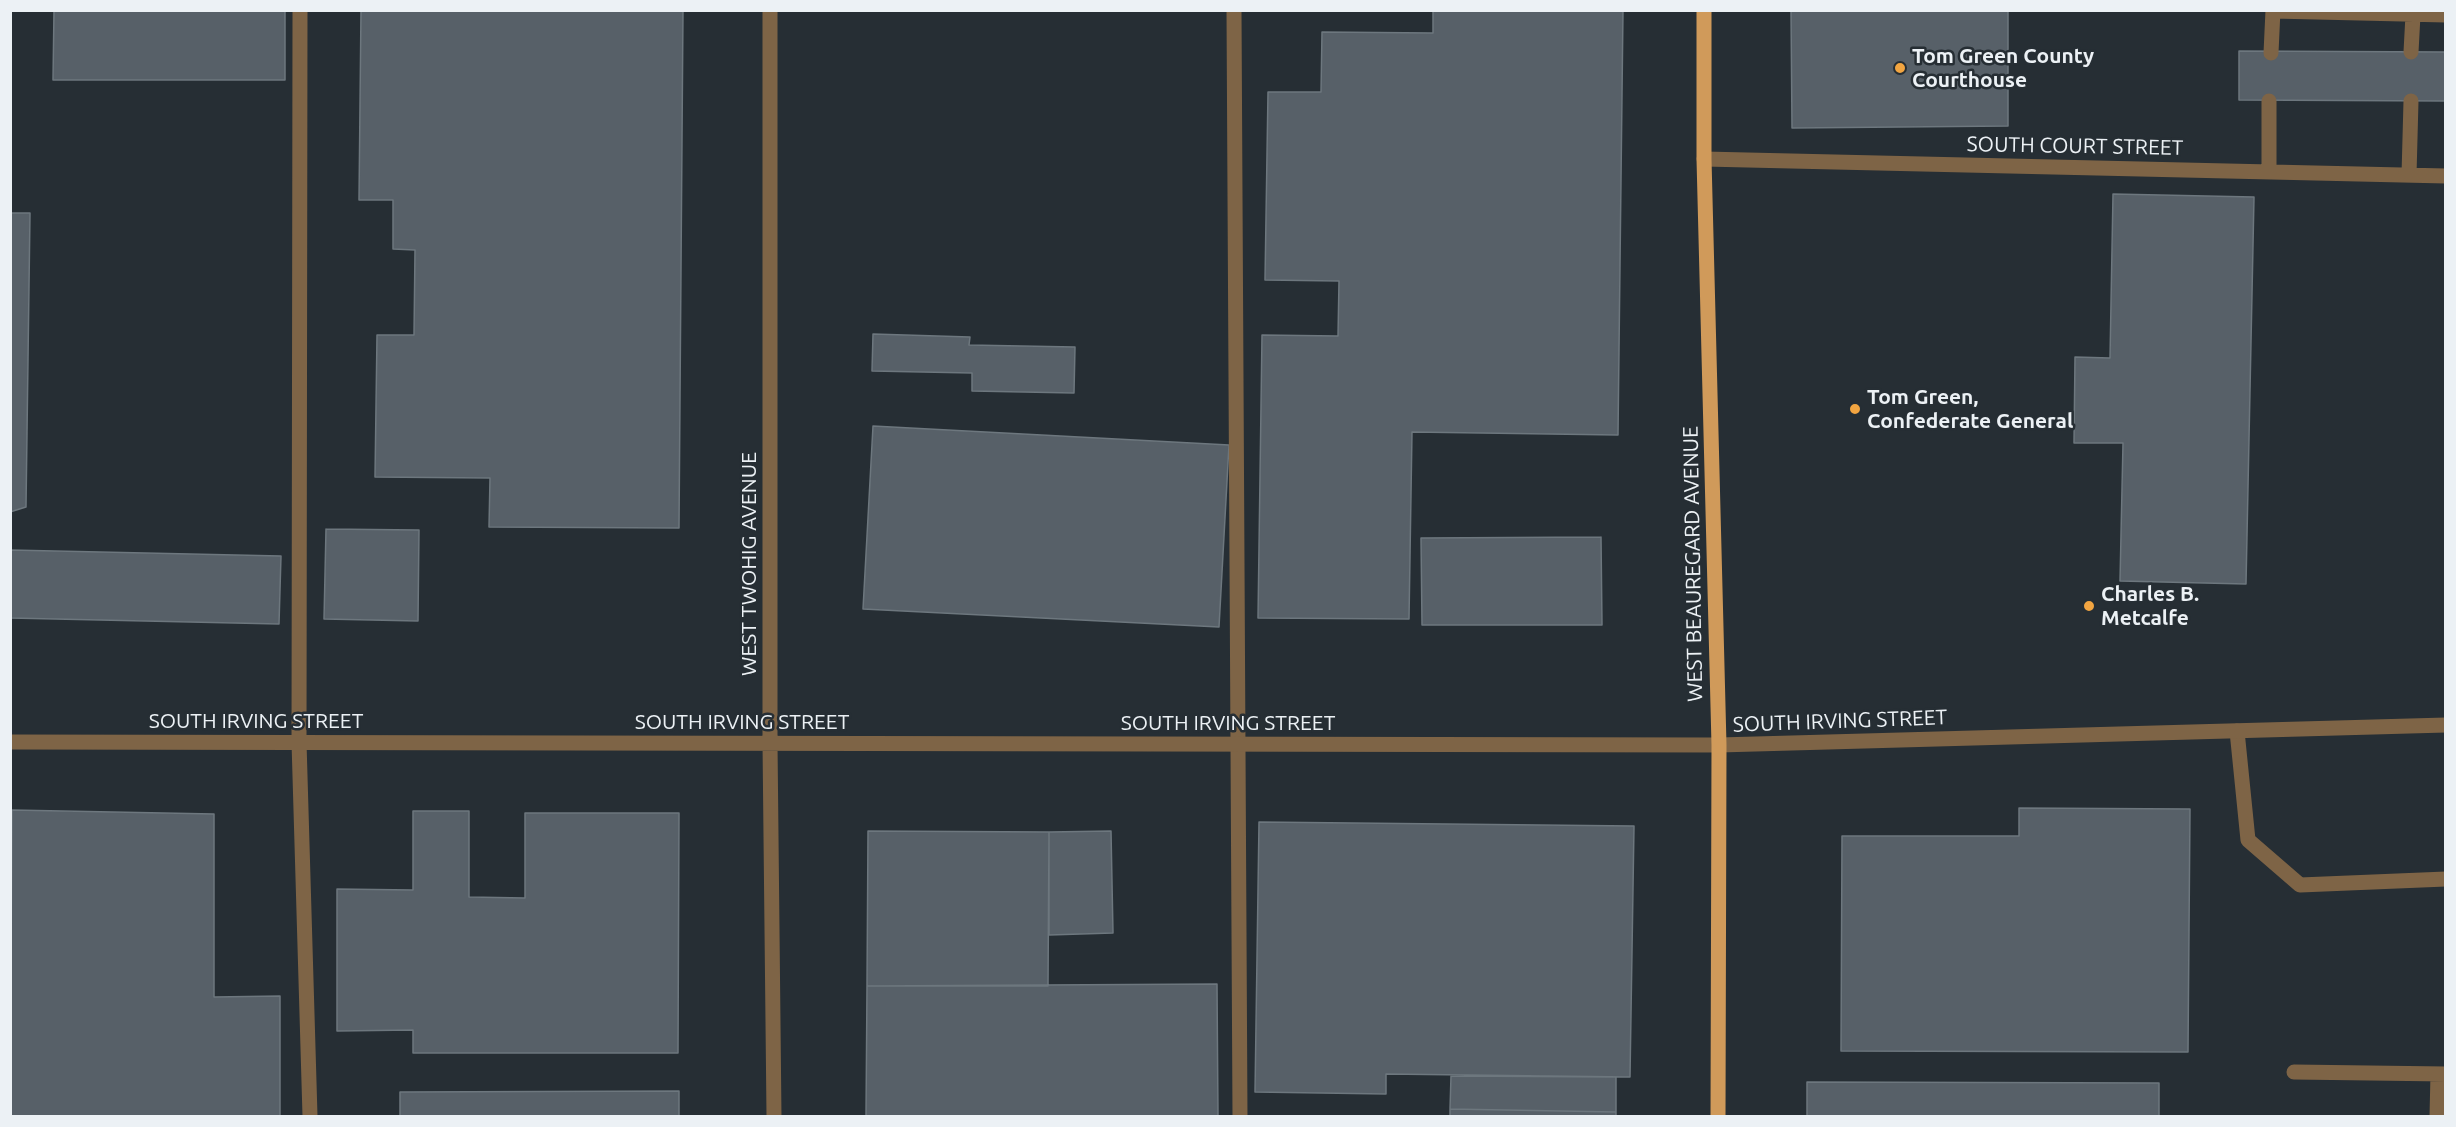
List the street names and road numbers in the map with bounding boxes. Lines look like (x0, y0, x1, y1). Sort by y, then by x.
street label: SOUTH COURT STREET (1966, 132, 2184, 160)
street label: WEST BEAUREGARD AVENUE (1678, 426, 1708, 702)
street label: WEST TWOHIG AVENUE (736, 452, 762, 676)
street label: SOUTH IRVING STREET (1732, 705, 1948, 737)
street label: SOUTH IRVING STREET (149, 708, 363, 734)
street label: SOUTH IRVING STREET (635, 709, 849, 735)
street label: SOUTH IRVING STREET (1121, 710, 1335, 736)

